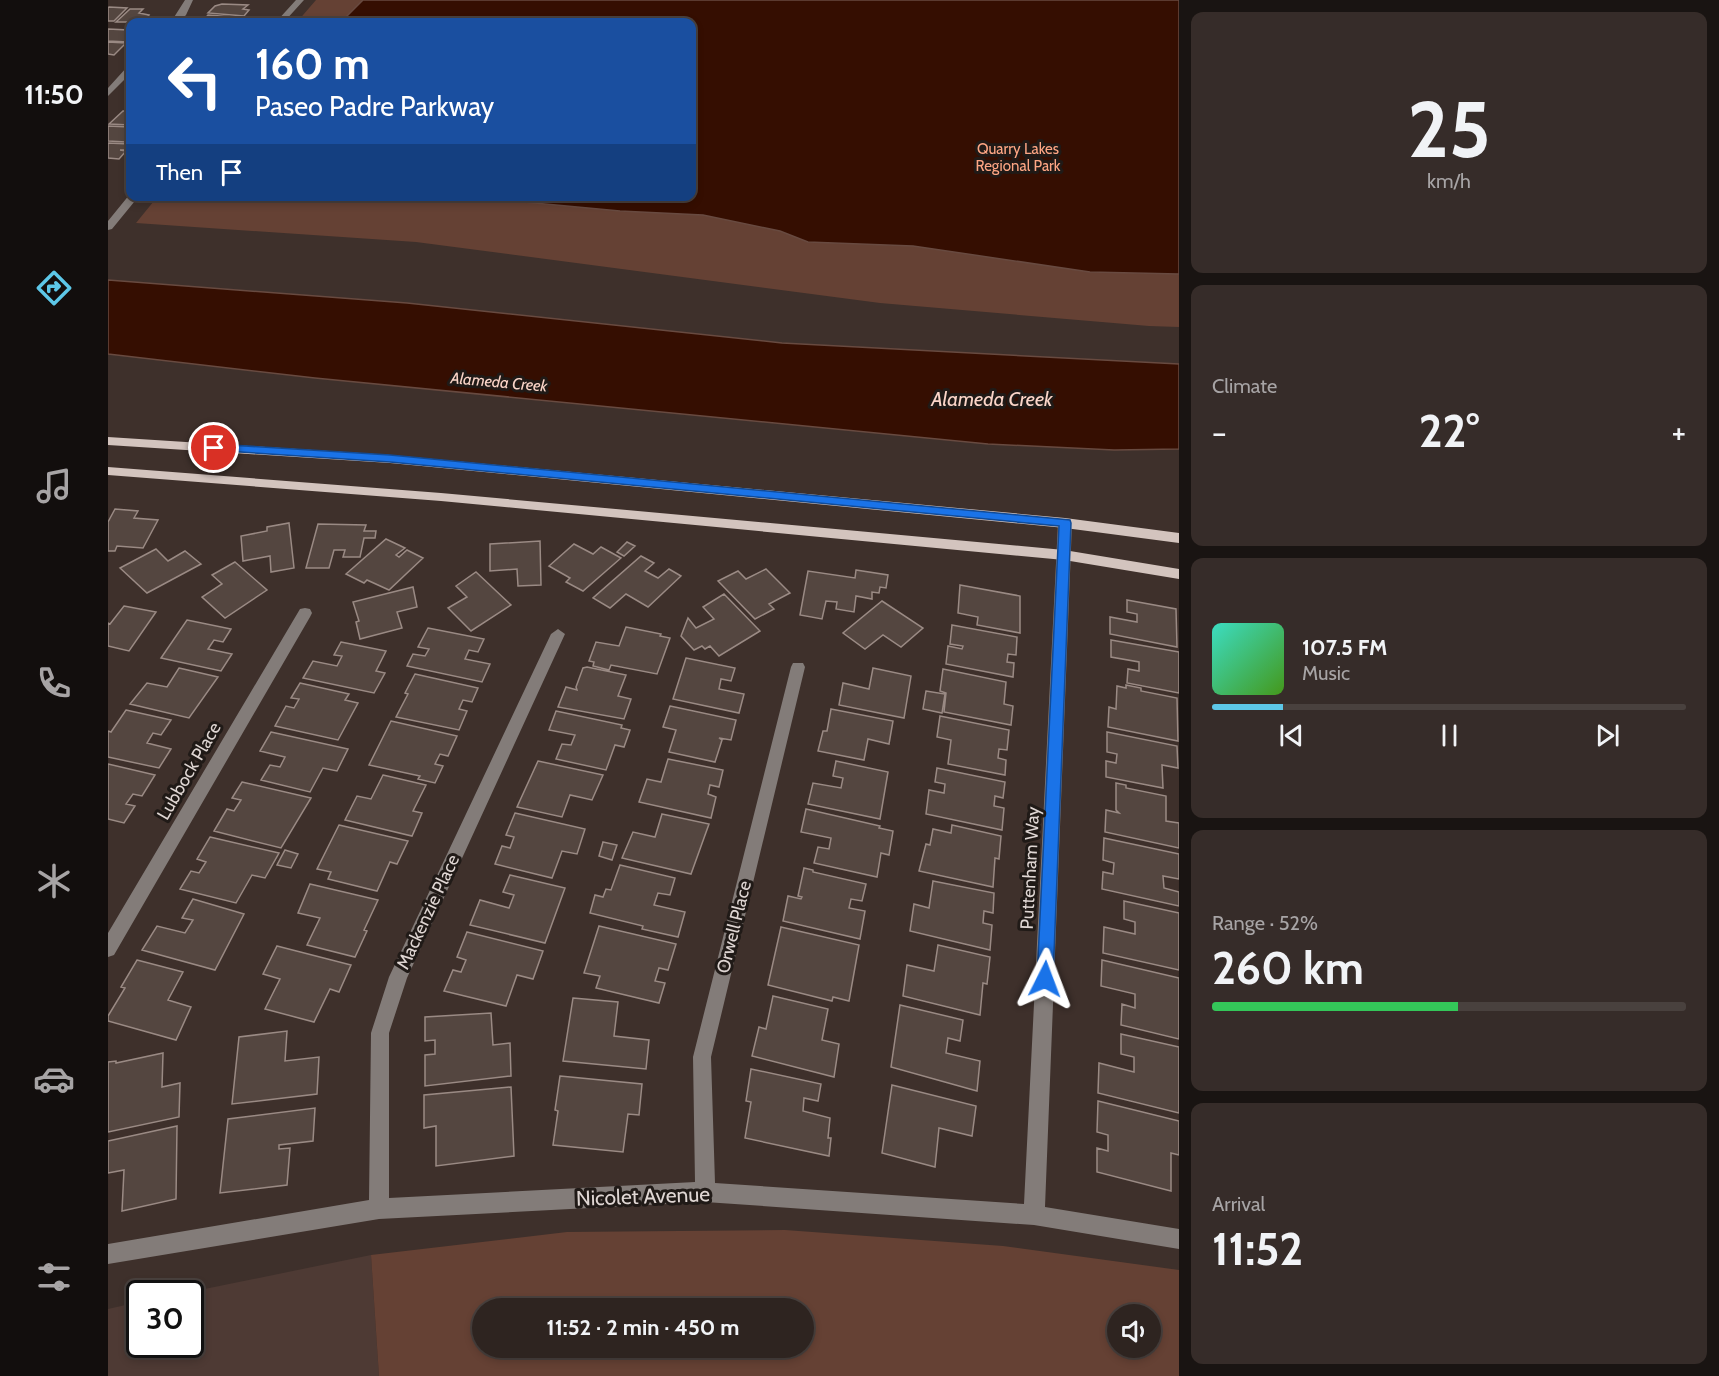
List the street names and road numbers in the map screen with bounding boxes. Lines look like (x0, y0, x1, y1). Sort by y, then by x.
street label: Lubbock Place (152, 718, 226, 824)
street label: Puttenham Way (1016, 806, 1044, 930)
street label: Mackenzie Place (392, 851, 464, 973)
street label: Orwell Place (712, 878, 756, 976)
street label: Nicolet Avenue (576, 1181, 711, 1211)

